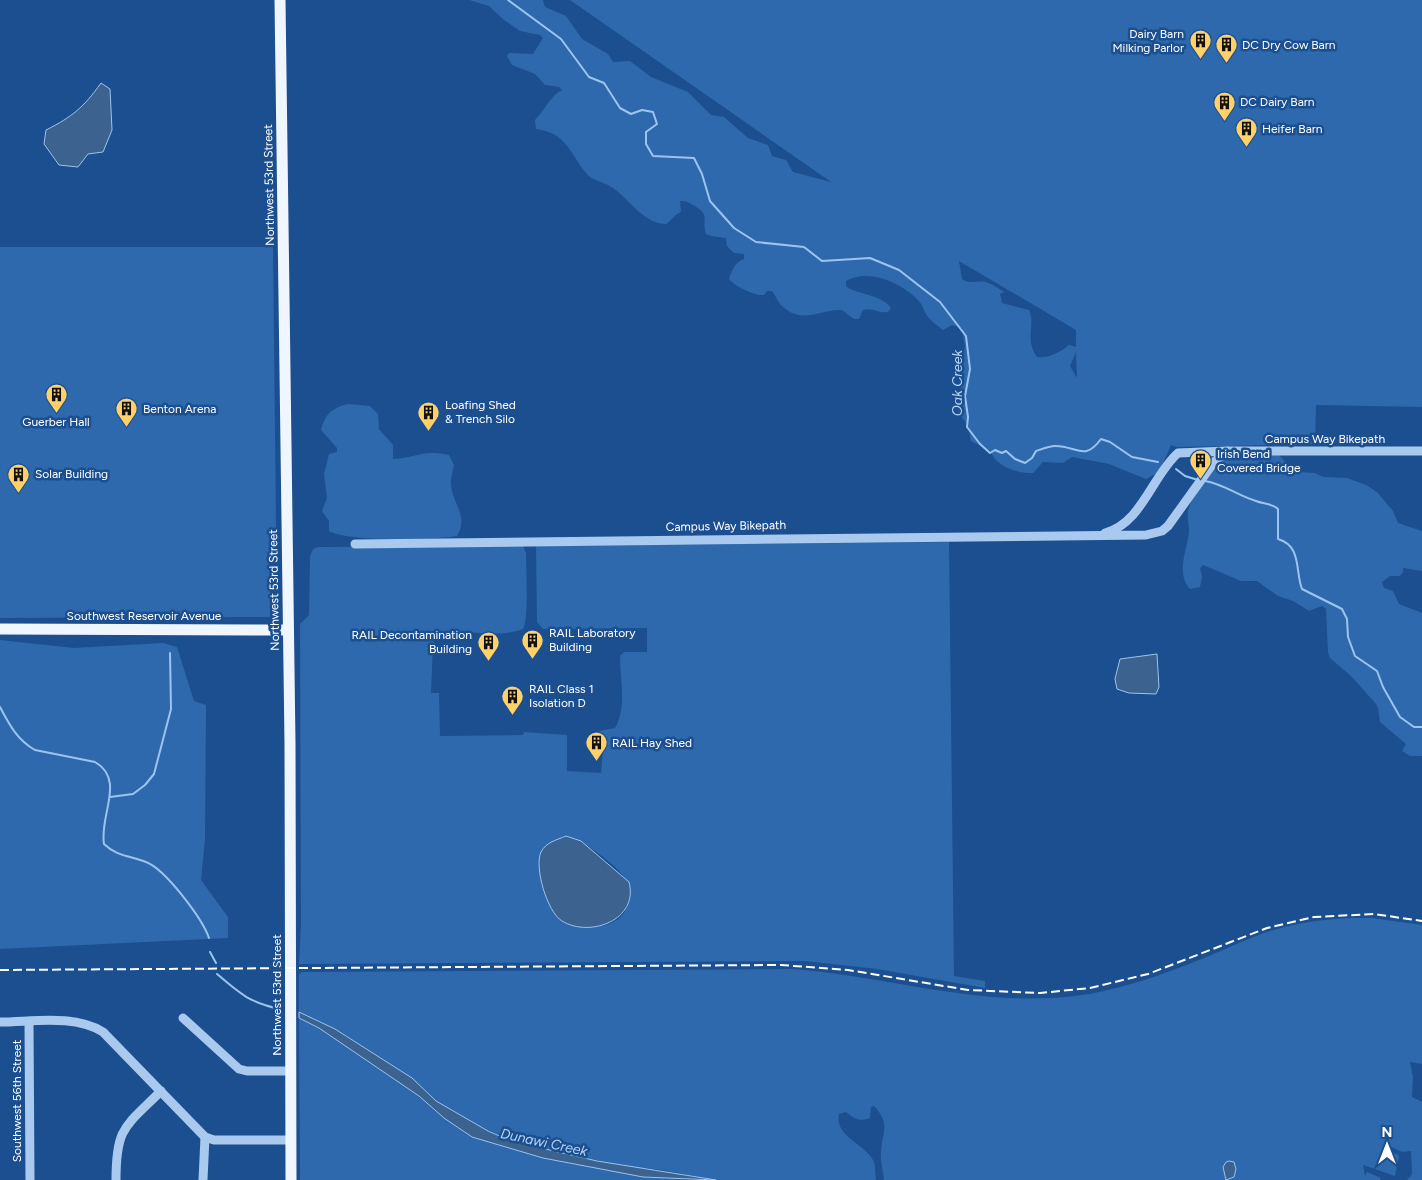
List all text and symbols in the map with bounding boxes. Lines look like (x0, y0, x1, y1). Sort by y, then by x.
place label: Dairy Barn Milking Parlor (1112, 27, 1184, 55)
building icon: Dairy Barn Milking Parlor (1188, 29, 1212, 60)
building icon: DC Dry Cow Barn (1214, 33, 1238, 64)
place label: DC Dry Cow Barn (1242, 38, 1336, 52)
building icon: DC Dairy Barn (1212, 90, 1236, 121)
place label: DC Dairy Barn (1240, 95, 1315, 109)
building icon: Heifer Barn (1234, 117, 1258, 148)
place label: Heifer Barn (1262, 122, 1323, 136)
street label: Northwest 53rd Street (261, 124, 277, 246)
water label: Oak Creek (949, 349, 966, 416)
building icon: Guerber Hall (44, 383, 68, 414)
building icon: Benton Arena (115, 397, 139, 428)
place label: Loafing Shed & Trench Silo (445, 398, 516, 426)
building icon: Loafing Shed & Trench Silo (417, 400, 441, 431)
place label: Benton Arena (143, 402, 216, 416)
place label: Guerber Hall (22, 415, 90, 429)
street label: Campus Way Bikepath (1265, 432, 1386, 446)
place label: Irish Bend Covered Bridge (1217, 447, 1301, 475)
building icon: Irish Bend Covered Bridge (1189, 449, 1213, 480)
building icon: Solar Building (7, 462, 31, 493)
place label: Solar Building (35, 467, 108, 481)
street label: Campus Way Bikepath (666, 518, 787, 534)
street label: Northwest 53rd Street (266, 529, 282, 651)
street label: Southwest Reservoir Avenue (67, 609, 222, 623)
place label: RAIL Laboratory Building (549, 626, 636, 654)
place label: RAIL Decontamination Building (352, 628, 472, 656)
building icon: RAIL Laboratory Building (521, 628, 545, 659)
building icon: RAIL Decontamination Building (476, 630, 500, 661)
place label: RAIL Class 1 Isolation D (529, 682, 594, 710)
building icon: RAIL Class 1 Isolation D (501, 684, 525, 715)
building icon: RAIL Hay Shed (584, 731, 608, 762)
place label: RAIL Hay Shed (612, 736, 692, 750)
street label: Northwest 53rd Street (270, 934, 284, 1056)
street label: Southwest 56th Street (10, 1039, 24, 1162)
north arrow (1362, 1120, 1412, 1170)
text: N (1382, 1124, 1392, 1141)
water label: Dunawi Creek (499, 1125, 590, 1160)

